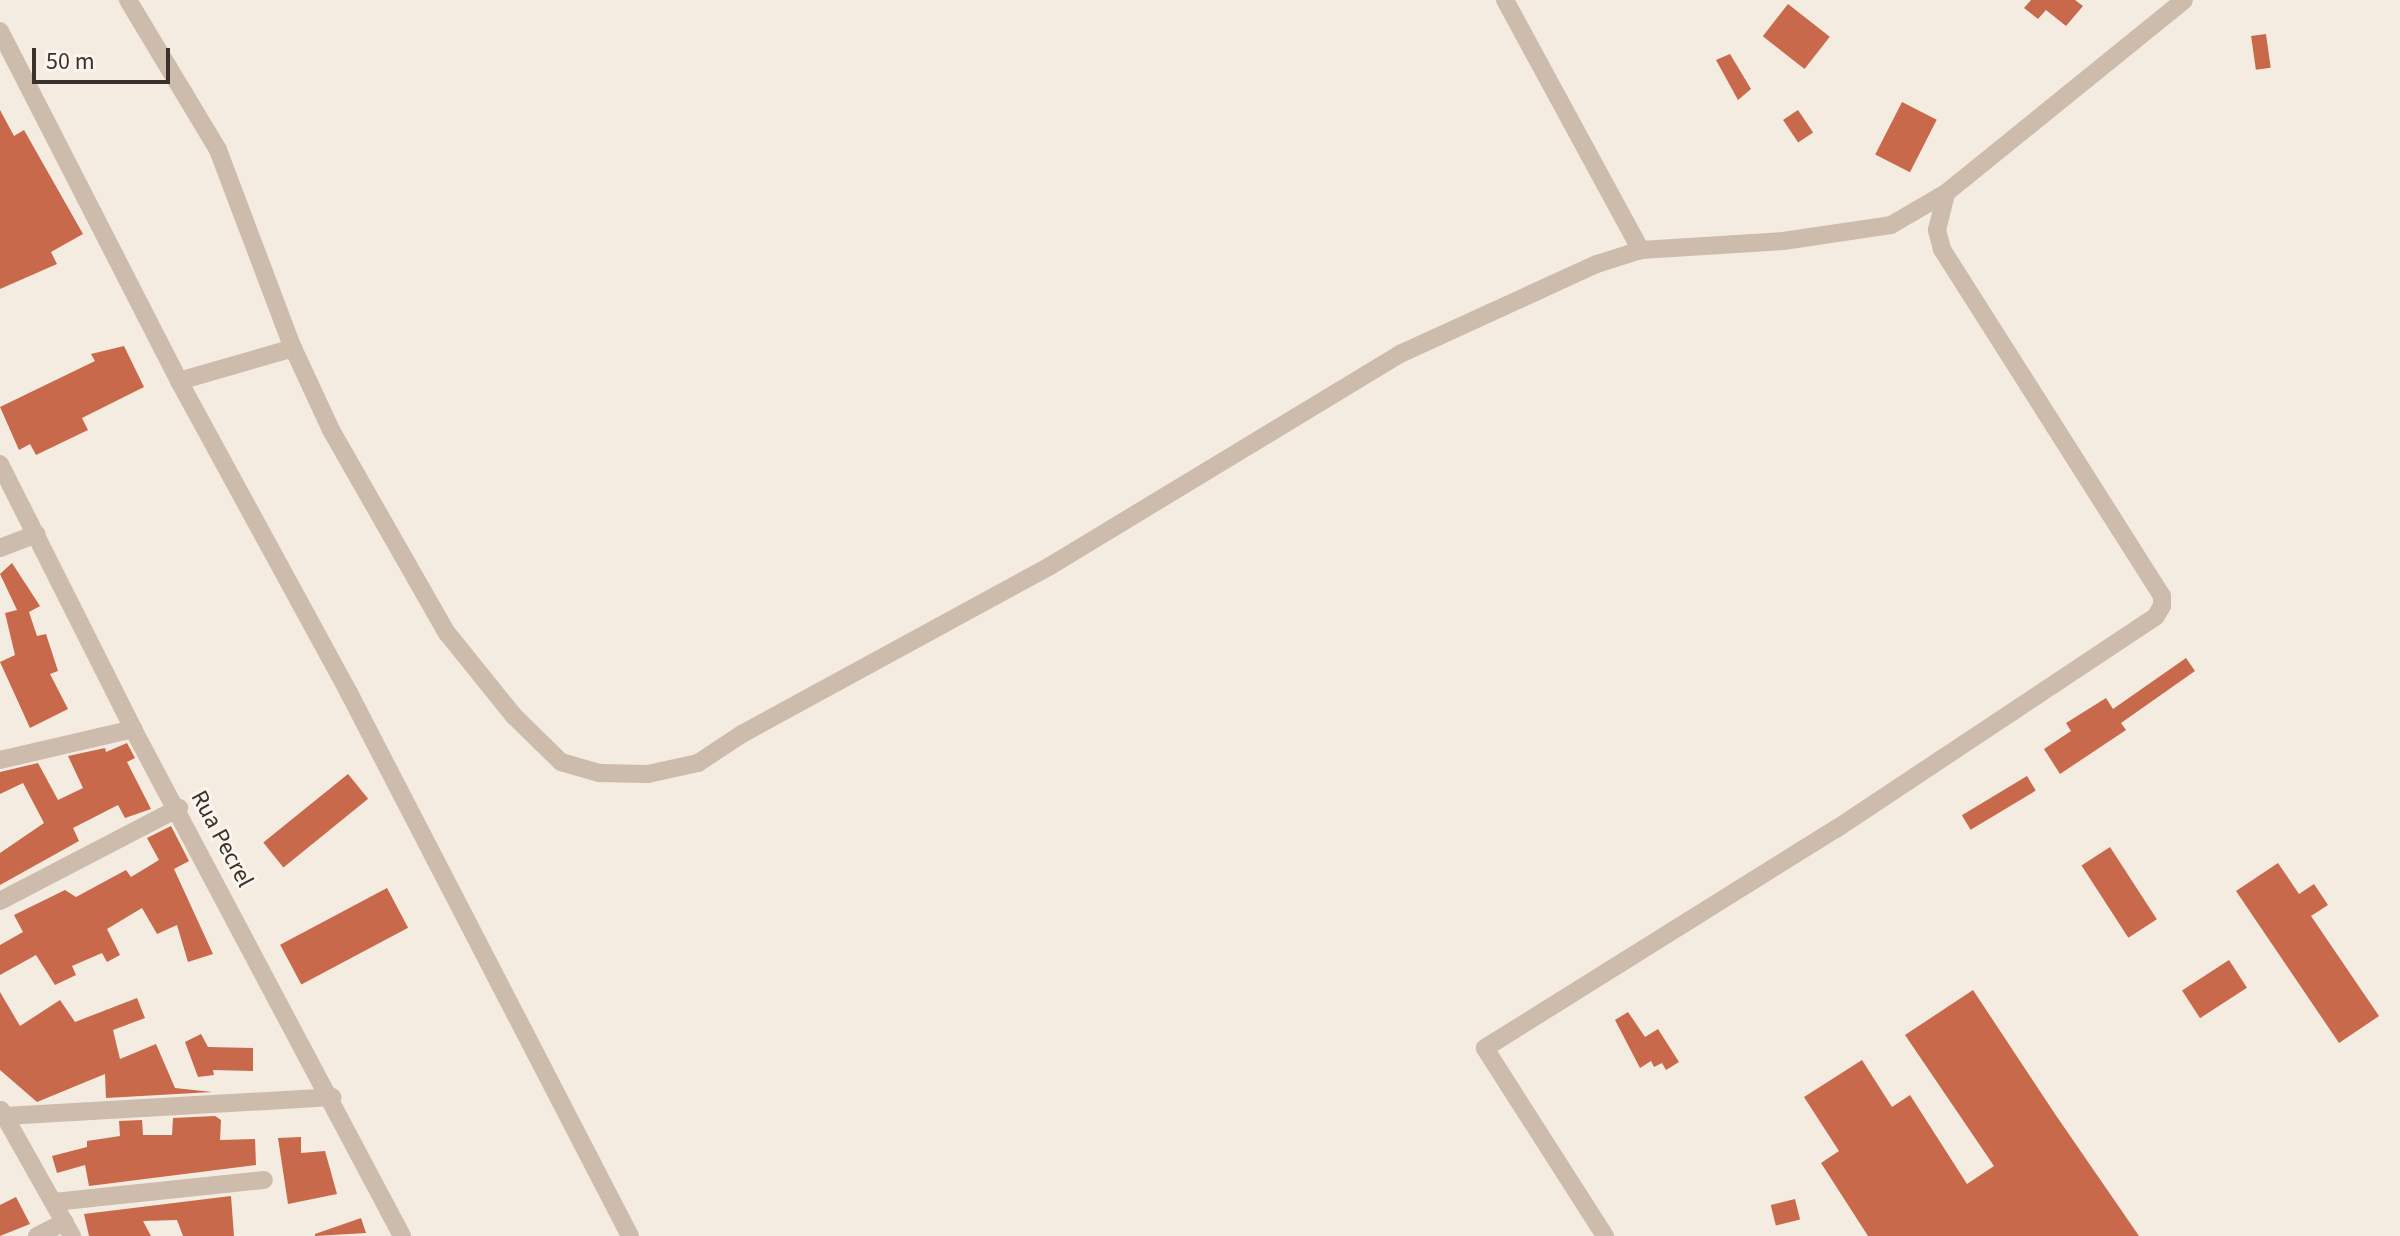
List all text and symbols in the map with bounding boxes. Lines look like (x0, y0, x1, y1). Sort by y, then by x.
scale bar (36, 32, 174, 82)
text: 50 m (46, 44, 95, 79)
street label: Rua Pecrel (185, 786, 259, 892)

